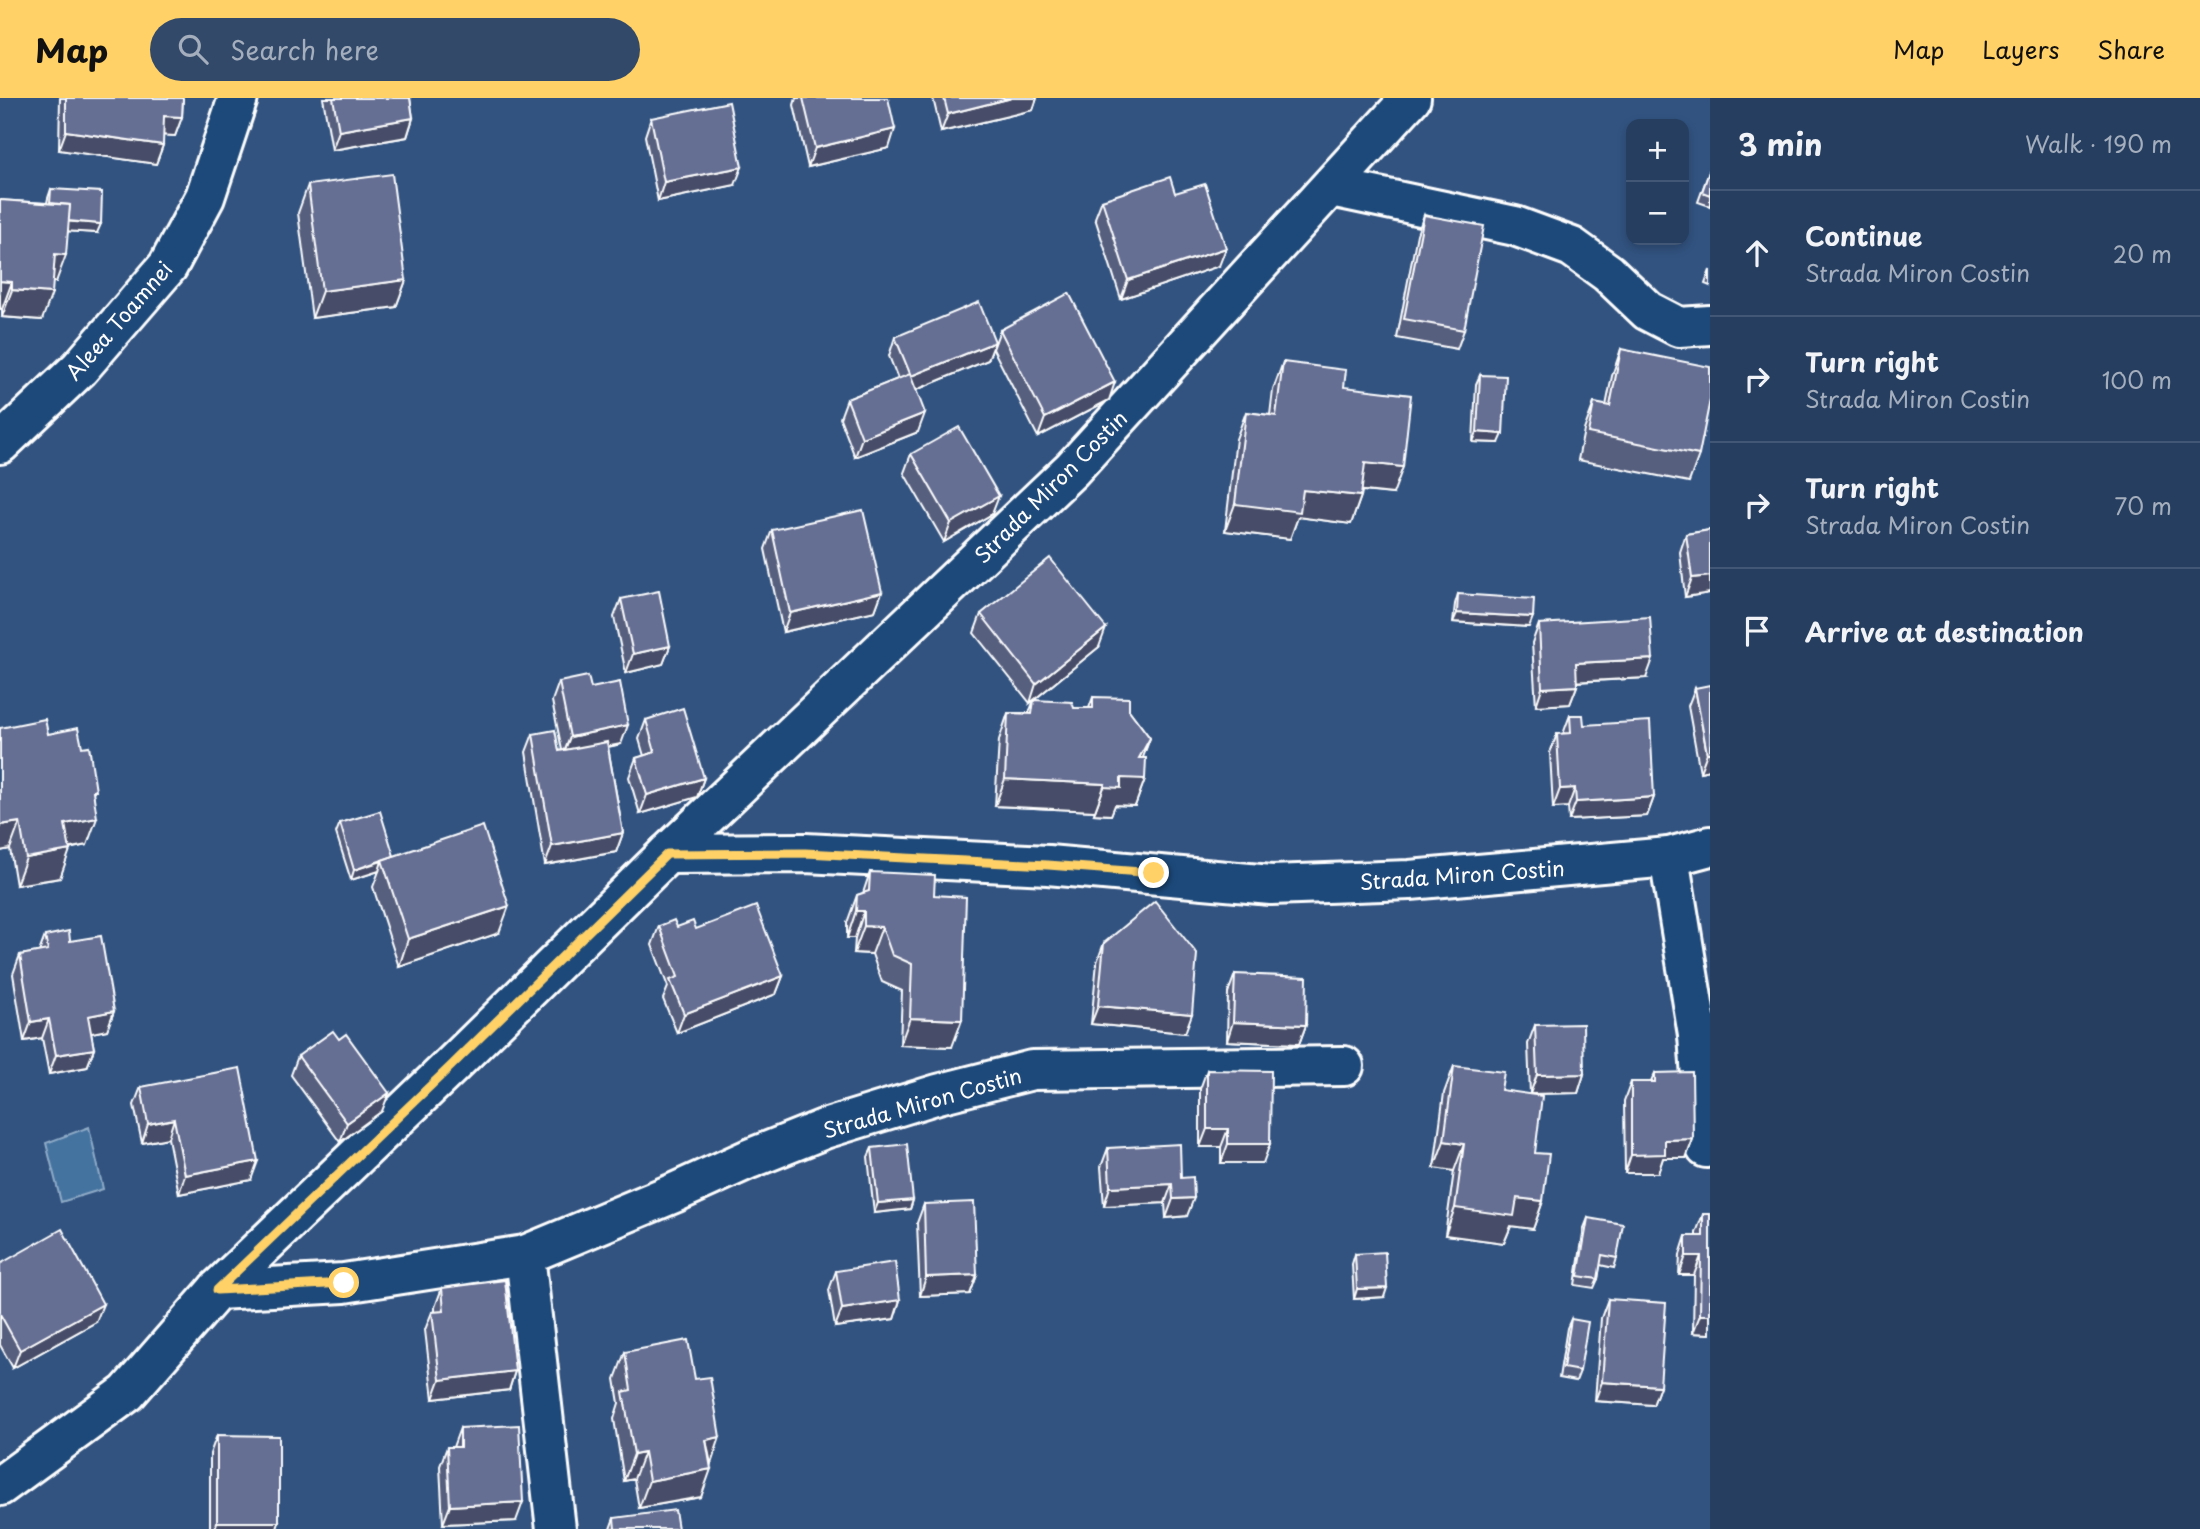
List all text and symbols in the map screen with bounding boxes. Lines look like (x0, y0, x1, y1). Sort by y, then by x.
search box (150, 18, 640, 81)
text: Map (35, 24, 108, 74)
icon: search (174, 30, 212, 68)
text: Search here (230, 30, 379, 69)
text: Map (1893, 31, 1944, 67)
text: Layers (1982, 31, 2059, 67)
text: Share (2097, 31, 2165, 67)
map controls (1626, 119, 1689, 245)
button: + (1626, 119, 1689, 182)
text: 3 min (1738, 121, 1823, 166)
text: Walk · 190 m (2025, 126, 2172, 161)
button: − (1626, 182, 1689, 245)
text: Continue (1805, 216, 1922, 255)
icon: ahead (1738, 234, 1776, 272)
text: 20 m (2113, 236, 2172, 271)
street label: Aleea Toamnei (57, 253, 179, 387)
text: Strada Miron Costin (1805, 255, 2030, 290)
text: Turn right (1805, 342, 1939, 381)
icon: right (1738, 360, 1776, 398)
text: 100 m (2102, 362, 2172, 397)
text: Strada Miron Costin (1805, 381, 2030, 416)
street label: Strada Miron Costin (966, 402, 1134, 570)
text: Turn right (1805, 468, 1939, 507)
icon: right (1738, 486, 1776, 524)
text: 70 m (2114, 488, 2172, 523)
text: Strada Miron Costin (1805, 507, 2030, 542)
icon: arrive (1738, 612, 1776, 650)
text: Arrive at destination (1805, 612, 2084, 651)
street label: Strada Miron Costin (1358, 851, 1566, 897)
route end (1138, 857, 1169, 888)
street label: Strada Miron Costin (819, 1058, 1025, 1146)
route start (328, 1267, 359, 1298)

